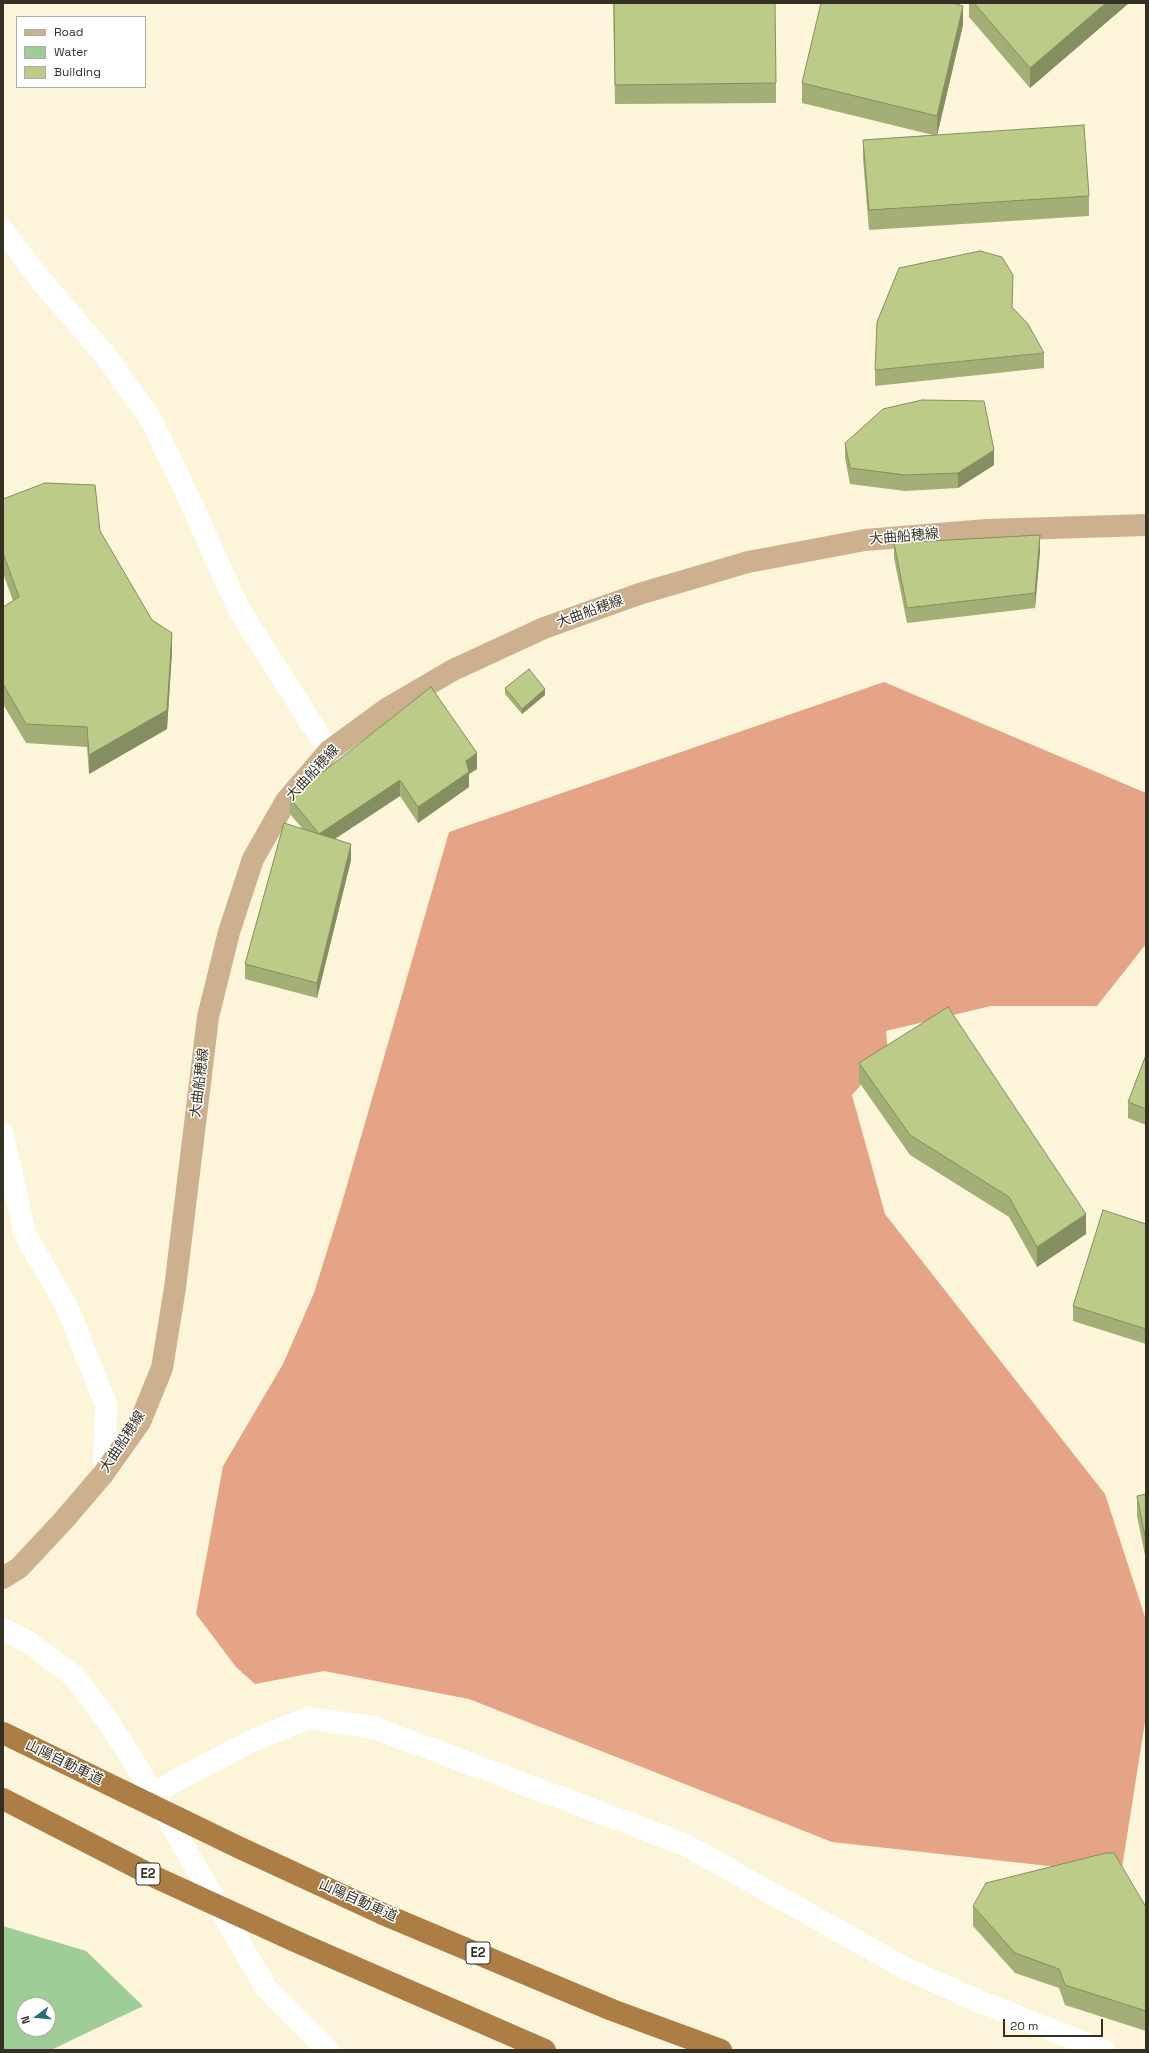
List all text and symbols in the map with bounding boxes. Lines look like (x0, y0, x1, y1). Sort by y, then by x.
legend (16, 16, 146, 88)
text: Road (54, 24, 83, 40)
text: Water (54, 44, 88, 60)
text: Building (54, 64, 101, 80)
street label: 大曲船穂線 (868, 526, 940, 548)
street label: 大曲船穂線 (554, 592, 626, 632)
street label: 大曲船穂線 (283, 742, 343, 804)
street label: 大曲船穂線 (187, 1047, 213, 1119)
street label: 大曲船穂線 (97, 1408, 149, 1476)
street label: 山陽自動車道 (23, 1737, 105, 1789)
road number: E2 (136, 1863, 160, 1885)
street label: 山陽自動車道 (316, 1876, 400, 1926)
road number: E2 (466, 1942, 490, 1964)
north arrow (16, 1997, 56, 2037)
scale bar (1005, 2011, 1105, 2037)
text: N (18, 2015, 33, 2026)
text: 20 m (1010, 2018, 1038, 2034)

